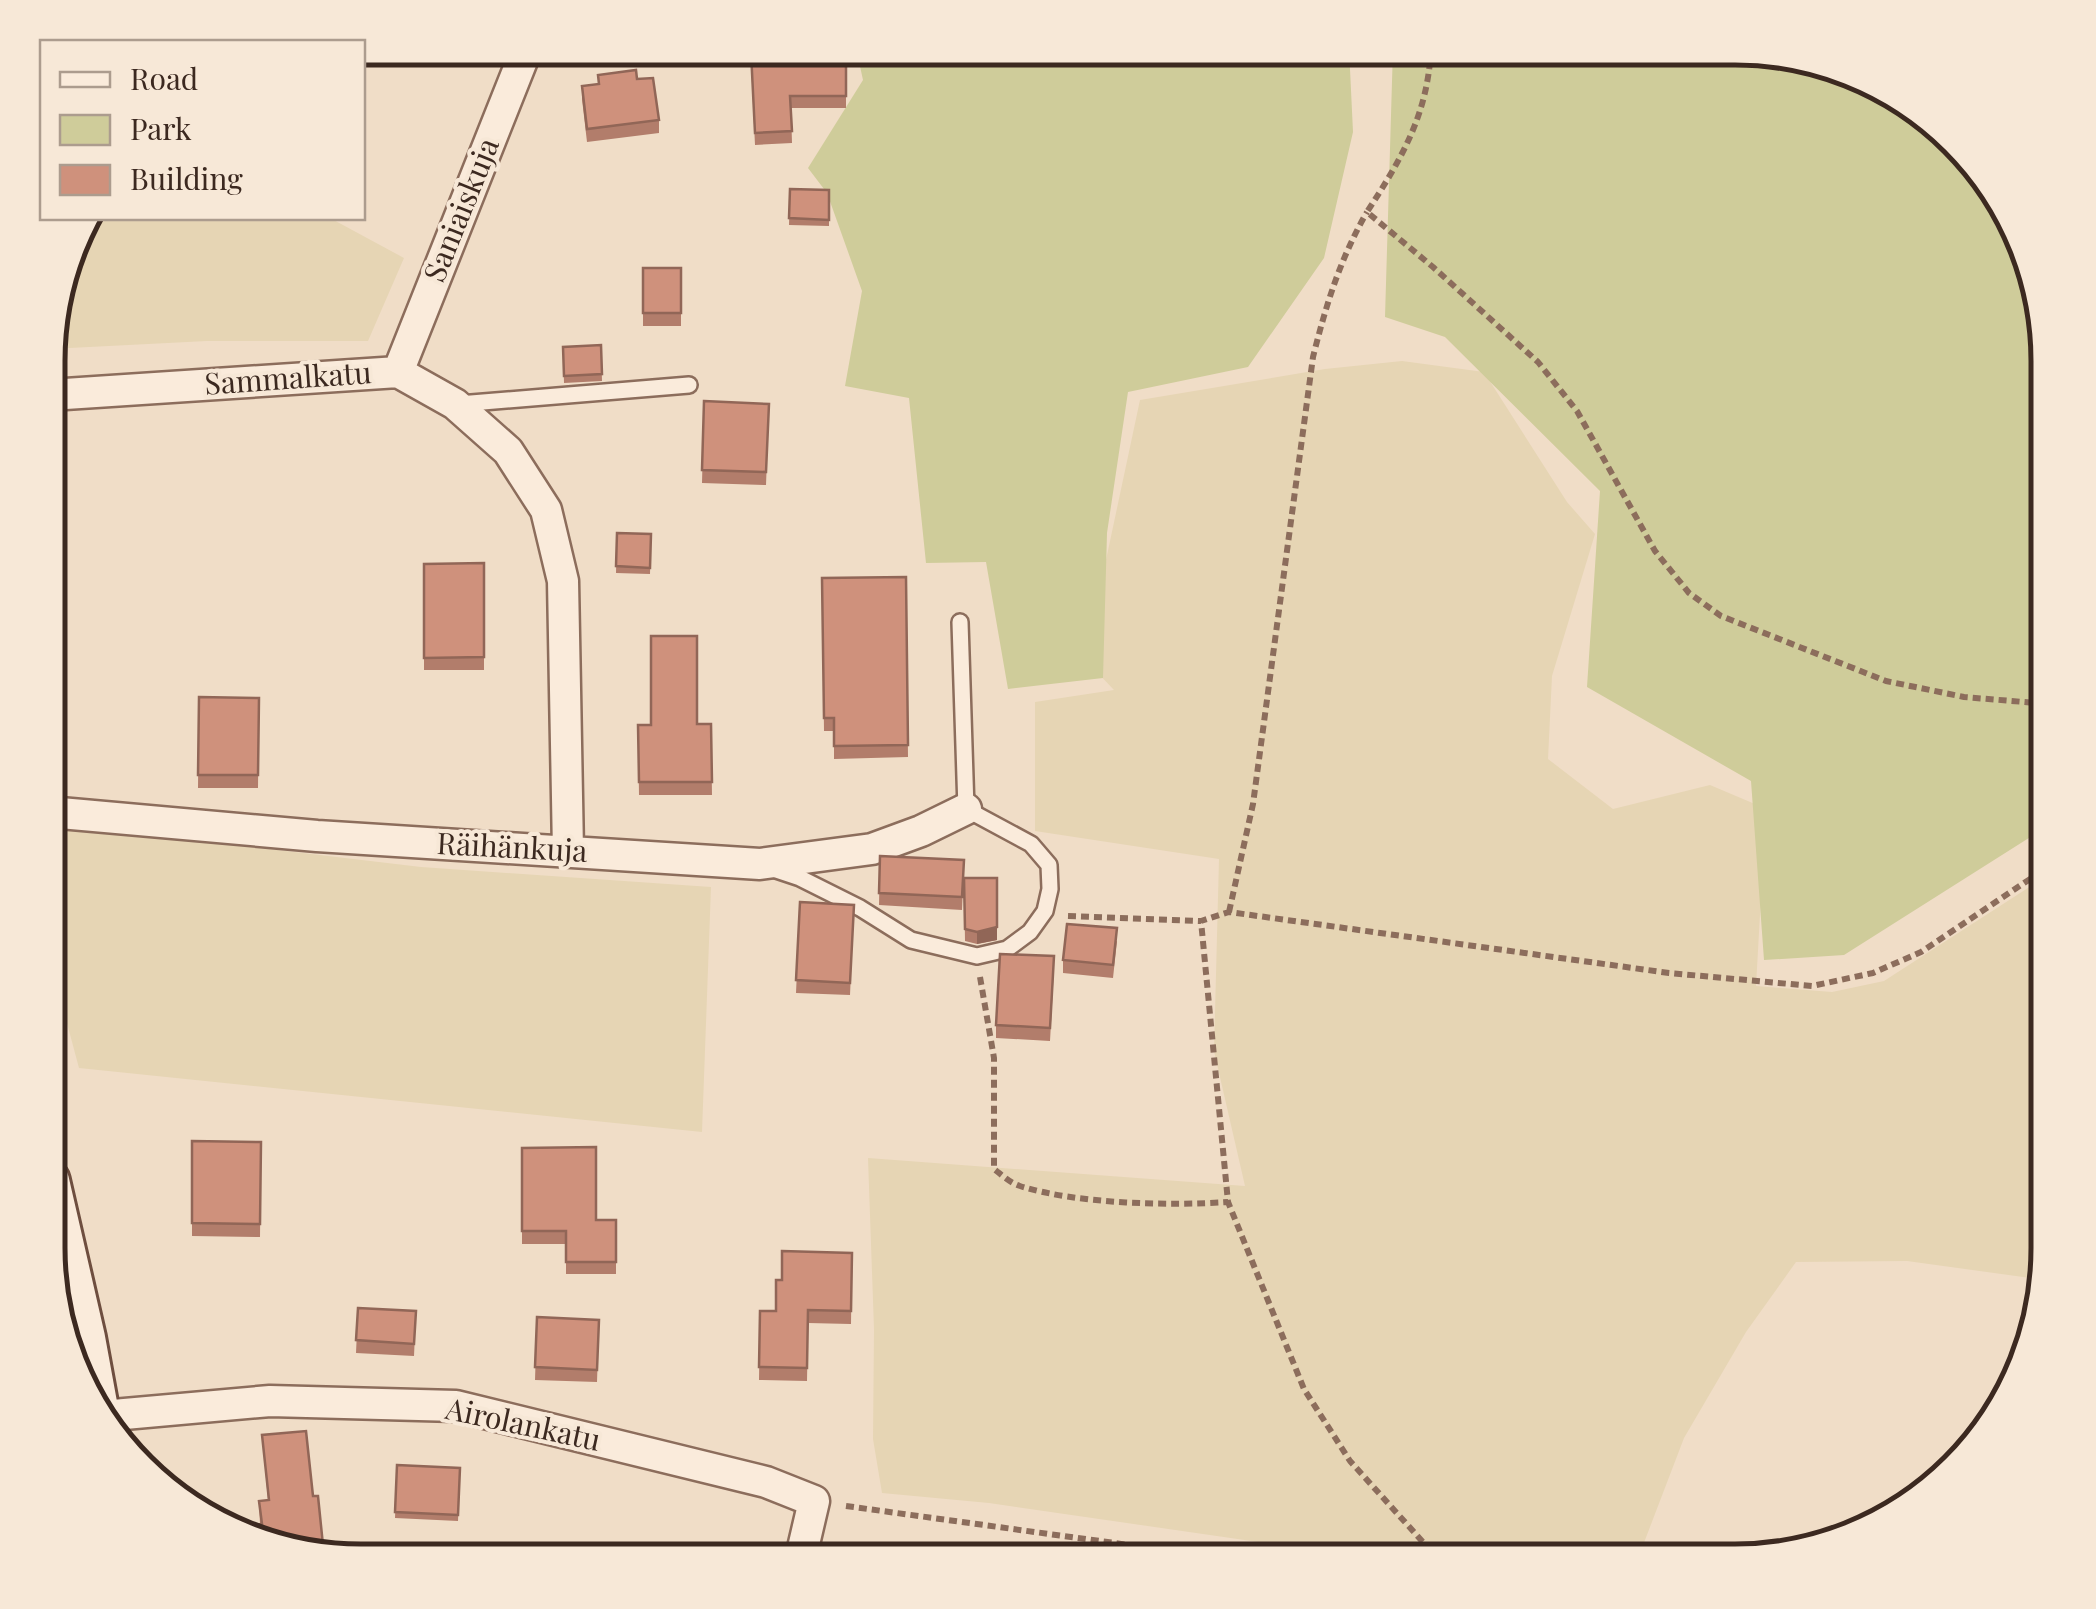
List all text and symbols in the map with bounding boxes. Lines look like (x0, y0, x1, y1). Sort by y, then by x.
legend (40, 40, 365, 220)
text: Road (130, 58, 198, 98)
text: Park (130, 108, 192, 148)
street label: Saniaiskuja (413, 131, 507, 287)
text: Building (130, 158, 243, 198)
street label: Sammalkatu (203, 351, 373, 403)
street label: Räihänkuja (436, 822, 588, 870)
street label: Airolankatu (441, 1387, 604, 1459)

